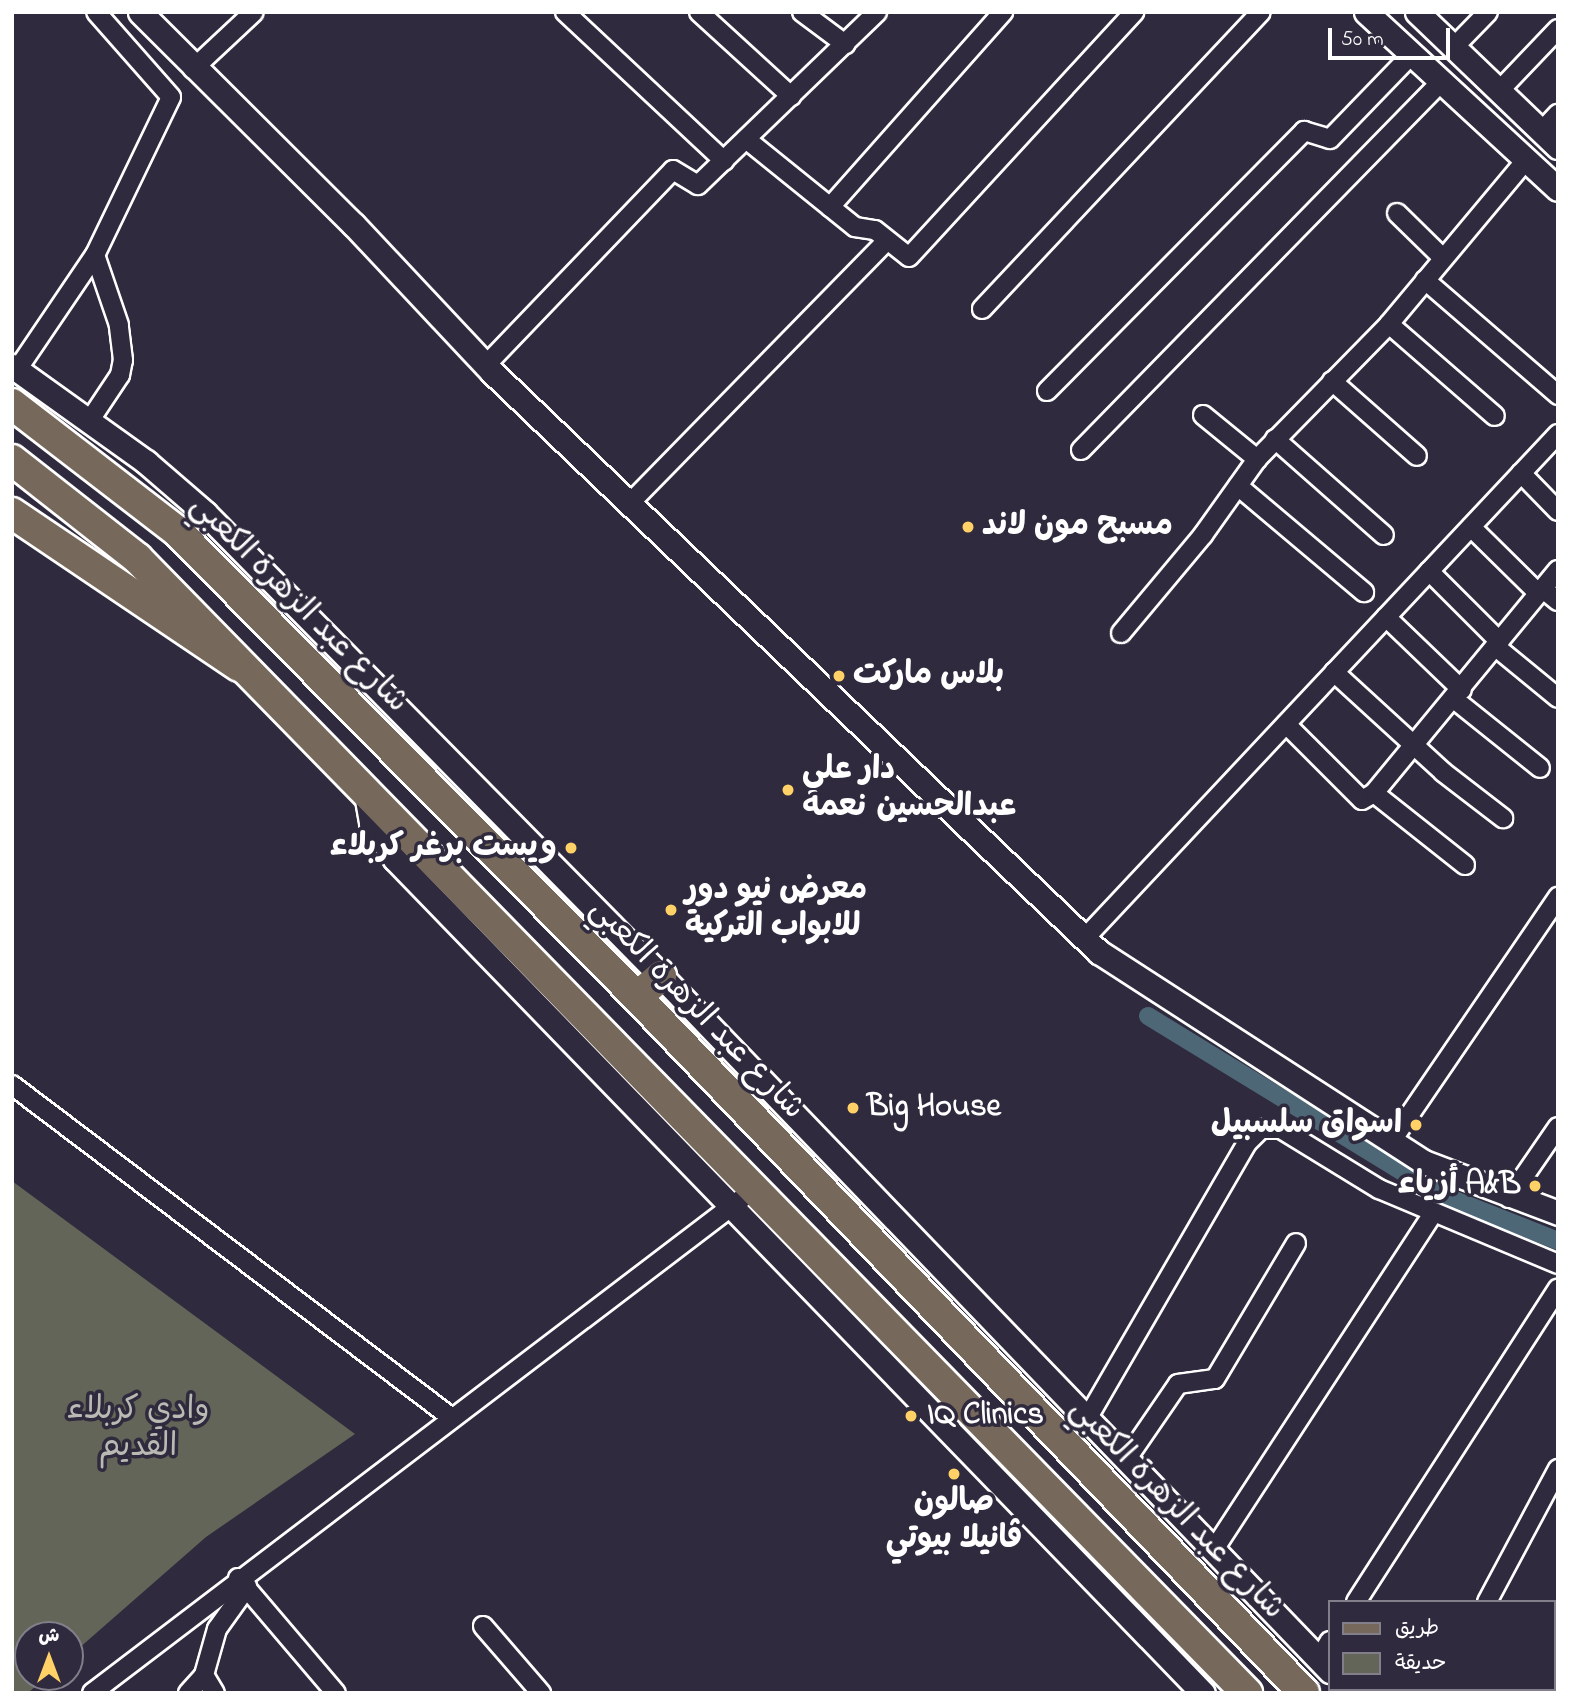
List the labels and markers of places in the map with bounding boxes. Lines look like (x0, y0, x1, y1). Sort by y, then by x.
place label: مسبح مون لاند (982, 508, 1173, 546)
marker: مسبح مون لاند (960, 519, 976, 535)
place label: بلاس ماركت (853, 657, 1004, 695)
marker: بلاس ماركت (831, 668, 847, 684)
place label: دار علي عبدالحسين نعمه (802, 753, 1016, 828)
marker: دار علي عبدالحسين نعمه (780, 782, 796, 798)
place label: ويست برغر كربلاء (330, 829, 557, 867)
marker: ويست برغر كربلاء (563, 840, 579, 856)
place label: معرض نيو دور للابواب التركية (685, 873, 867, 948)
marker: معرض نيو دور للابواب التركية (663, 902, 679, 918)
place label: Big House (867, 1089, 1001, 1127)
marker: Big House (845, 1100, 861, 1116)
place label: اسواق سلسبيل (1211, 1106, 1402, 1144)
marker: اسواق سلسبيل (1408, 1117, 1424, 1133)
place label: أزياء A&B (1398, 1167, 1521, 1205)
marker: أزياء A&B (1527, 1178, 1543, 1194)
place label: IQ Clinics (927, 1397, 1044, 1435)
marker: IQ Clinics (901, 1406, 921, 1426)
marker: صالون ڤانيلا بيوتي (946, 1466, 962, 1482)
place label: صالون ڤانيلا بيوتي (886, 1485, 1022, 1560)

